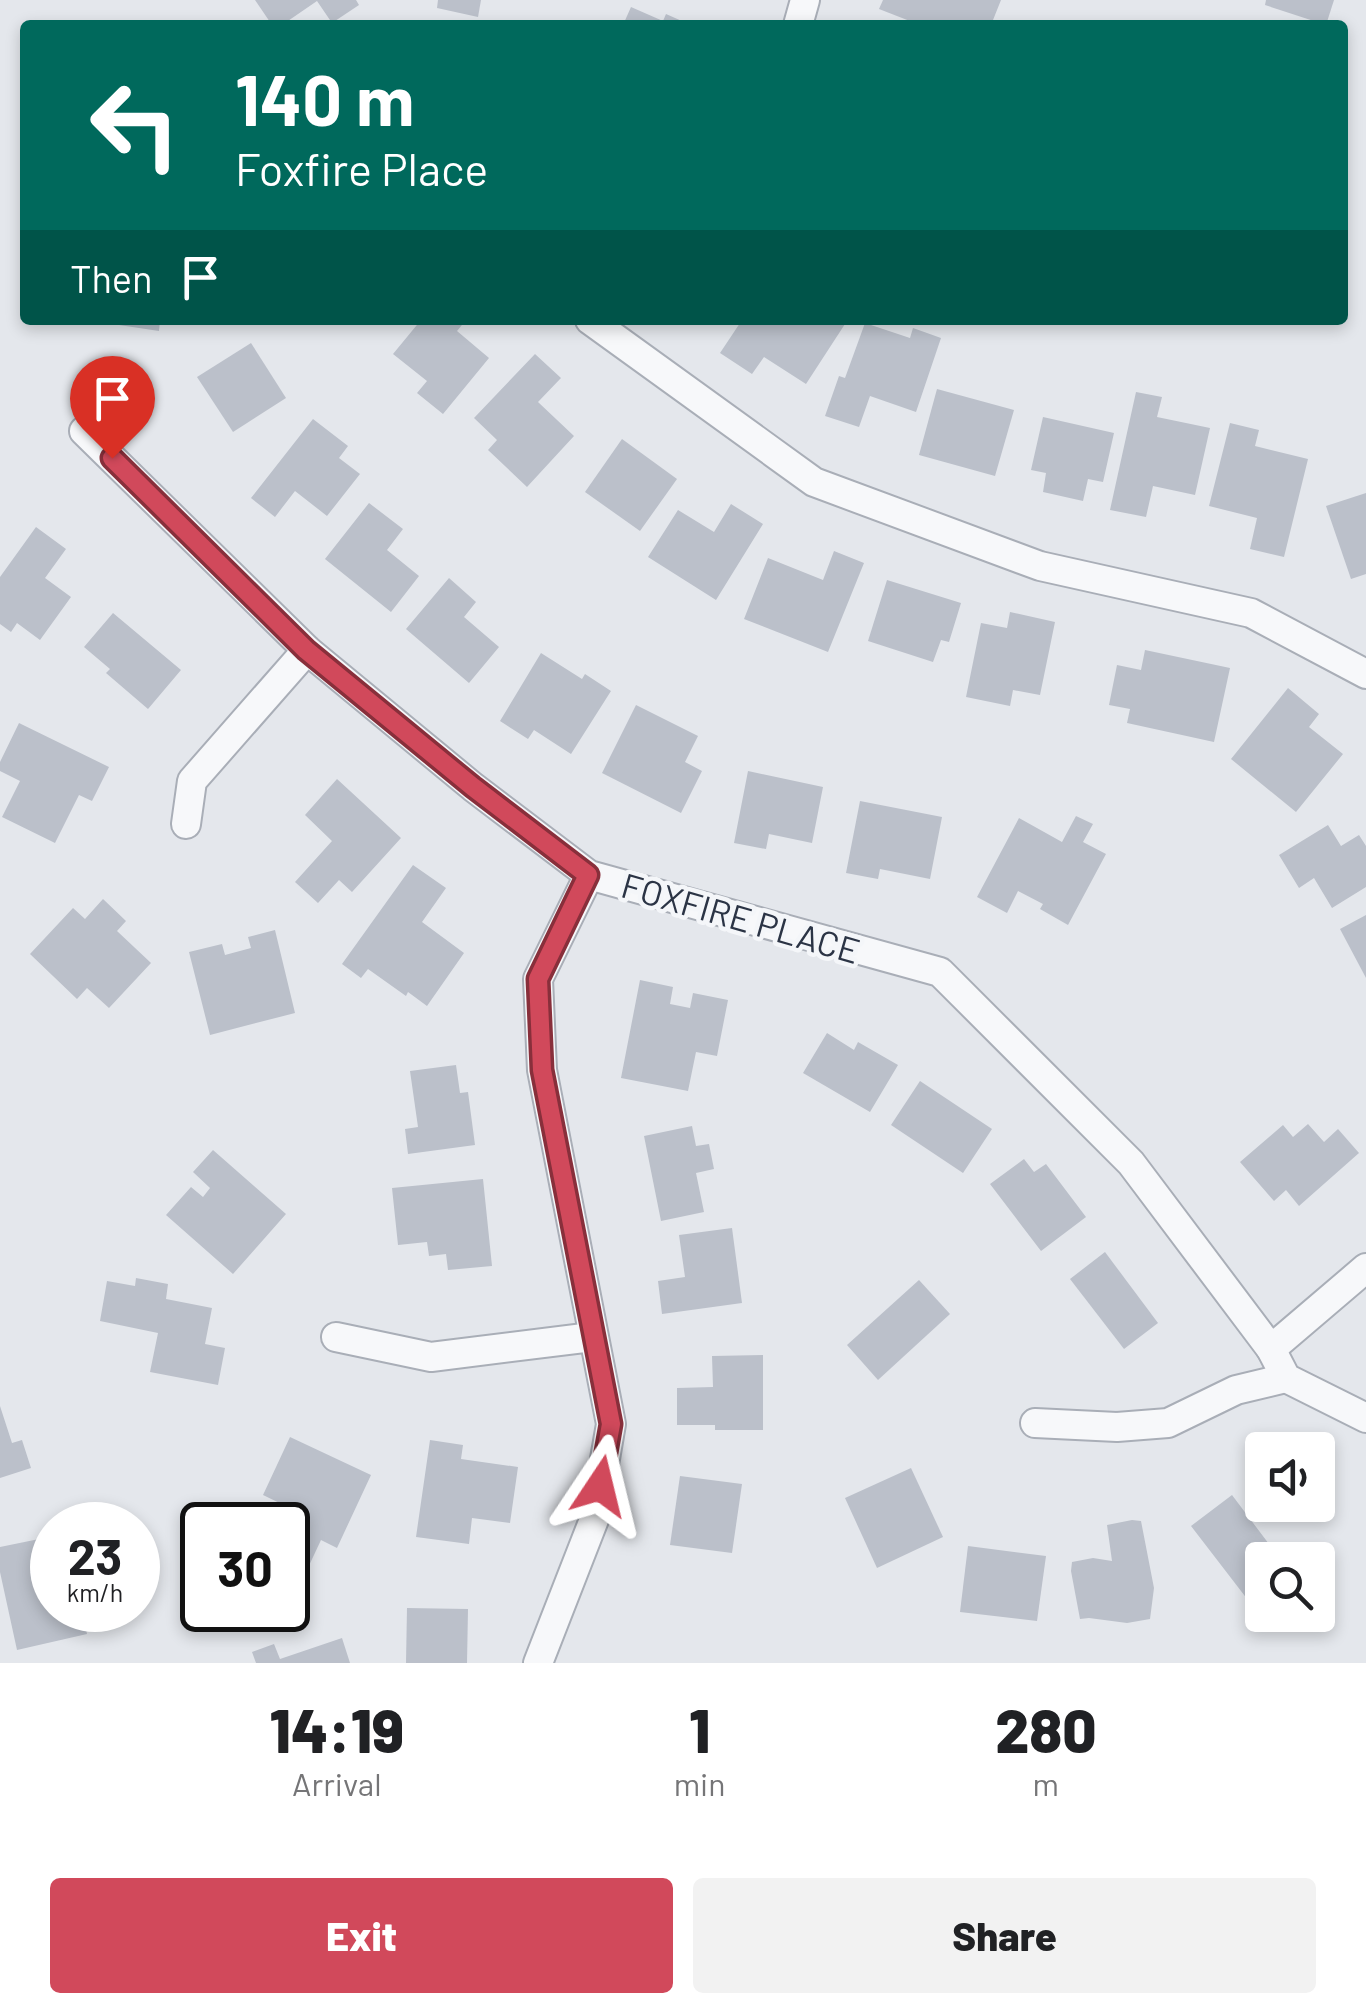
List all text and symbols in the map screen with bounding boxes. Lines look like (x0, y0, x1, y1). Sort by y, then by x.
text: 140 m (235, 56, 414, 140)
icon: left (70, 60, 200, 190)
text: Foxfire Place (235, 141, 488, 195)
icon: arrive (173, 250, 228, 305)
text: Then (70, 255, 153, 301)
pin (70, 356, 155, 459)
icon: arrive (85, 371, 140, 426)
street label: FOXFIRE PLACE (617, 863, 865, 971)
map controls (1245, 1432, 1335, 1632)
button: sound (1245, 1432, 1335, 1522)
position arrow (548, 1434, 652, 1538)
speed limit sign: 30 (180, 1502, 310, 1632)
text: 23 (68, 1525, 122, 1585)
button: search (1245, 1542, 1335, 1632)
text: km/h (67, 1577, 123, 1607)
text: 14:19 (270, 1693, 404, 1765)
text: 1 (689, 1693, 710, 1765)
text: 280 (995, 1693, 1096, 1765)
text: Arrival (292, 1764, 382, 1802)
text: min (674, 1764, 726, 1802)
text: m (1033, 1764, 1059, 1802)
button: Exit (50, 1878, 673, 1993)
button: Share (693, 1878, 1316, 1993)

